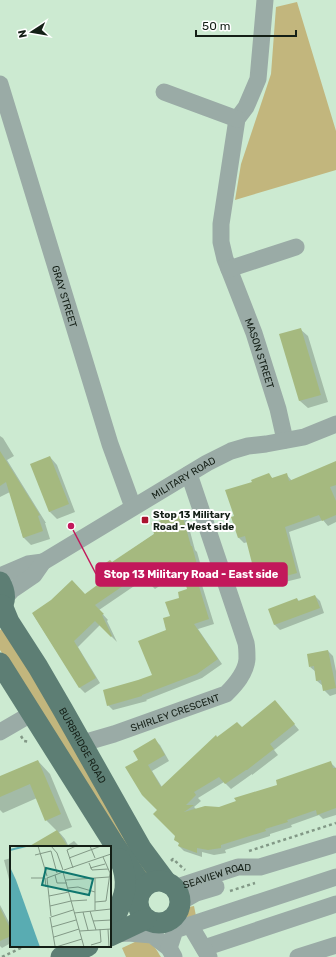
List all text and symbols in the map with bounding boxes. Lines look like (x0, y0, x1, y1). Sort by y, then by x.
north arrow (12, 12, 52, 52)
scale bar (196, 12, 296, 38)
text: 50 m (202, 19, 230, 33)
text: N (16, 29, 30, 39)
street label: GRAY STREET (49, 264, 79, 329)
street label: MASON STREET (242, 317, 276, 390)
street label: MILITARY ROAD (150, 455, 218, 502)
place label: Stop 13 Military Road - West side (153, 509, 234, 533)
marker: Stop 13 Military Road - West side (140, 515, 150, 525)
callout: Stop 13 Military Road - East side (96, 563, 287, 586)
text: Stop 13 Military Road - East side (104, 568, 279, 581)
street label: SHIRLEY CRESCENT (129, 692, 222, 735)
street label: BURBRIDGE ROAD (56, 706, 108, 786)
inset map (10, 846, 111, 947)
street label: SEAVIEW ROAD (181, 862, 251, 892)

